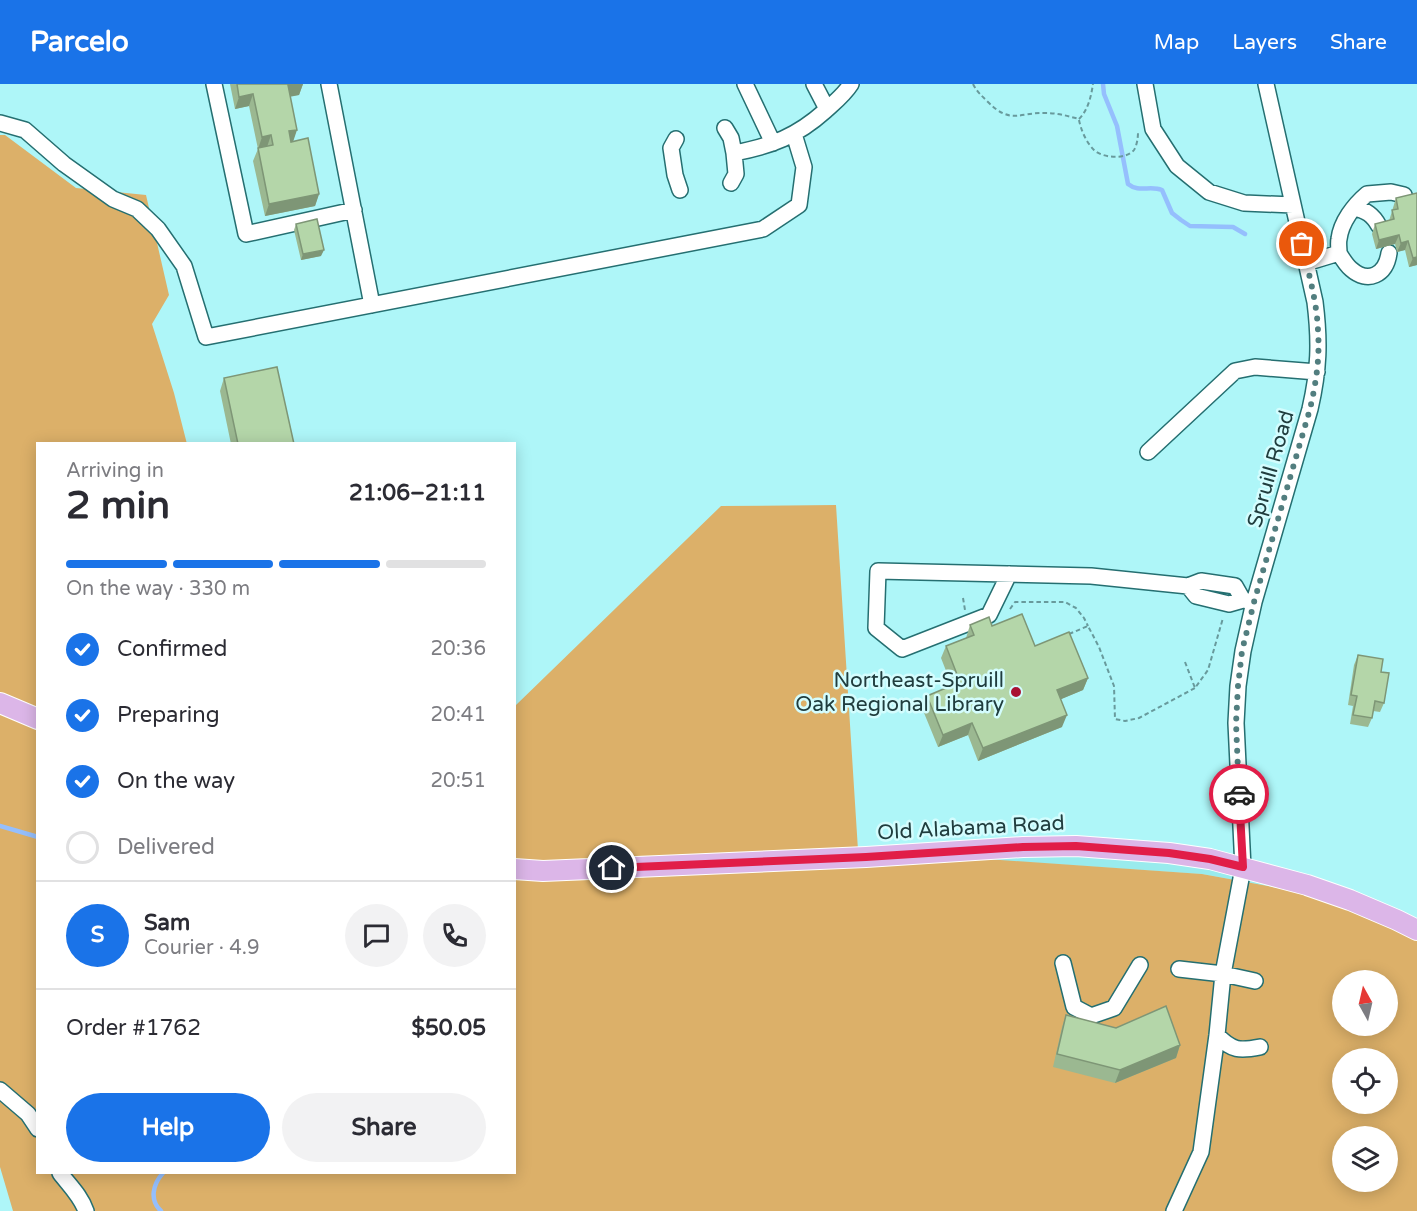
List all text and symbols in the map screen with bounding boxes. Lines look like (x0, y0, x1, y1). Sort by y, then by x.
text: Parcelo (30, 25, 129, 59)
text: Map (1154, 30, 1199, 55)
text: Layers (1232, 30, 1297, 55)
text: Share (1330, 30, 1387, 55)
pin (1276, 218, 1327, 269)
icon: bag (1285, 227, 1318, 260)
street label: Spruill Road (1242, 408, 1300, 530)
text: Arriving in (66, 459, 164, 483)
text: 21:06–21:11 (349, 480, 486, 506)
text: 2 min (66, 482, 170, 529)
text: On the way · 330 m (66, 577, 250, 601)
icon: check (66, 633, 99, 666)
text: Confirmed (117, 636, 227, 662)
text: 20:36 (431, 637, 486, 661)
place label: Northeast-Spruill Oak Regional Library (795, 668, 1004, 717)
marker: Northeast-Spruill Oak Regional Library (1009, 685, 1023, 699)
icon: check (66, 699, 99, 732)
text: Preparing (117, 702, 220, 728)
text: 20:41 (431, 703, 486, 727)
courier (1209, 764, 1269, 824)
icon: check (66, 765, 99, 798)
text: On the way (117, 768, 235, 794)
text: 20:51 (431, 769, 486, 793)
icon: car (1223, 778, 1256, 811)
street label: Old Alabama Road (877, 811, 1065, 845)
text: Delivered (117, 834, 215, 860)
pin (586, 842, 637, 893)
icon: home (595, 851, 628, 884)
button: chat (345, 904, 408, 967)
button: phone (423, 904, 486, 967)
text: Sam (144, 910, 190, 936)
text: S (91, 922, 104, 948)
text: Courier · 4.9 (144, 936, 259, 960)
north arrow (1332, 970, 1398, 1036)
map controls (1332, 970, 1398, 1192)
text: Order #1762 (66, 1015, 201, 1041)
text: $50.05 (411, 1015, 486, 1041)
button: locate (1332, 1048, 1398, 1114)
button: Help (66, 1093, 270, 1162)
button: Share (282, 1093, 486, 1162)
button: layers (1332, 1126, 1398, 1192)

